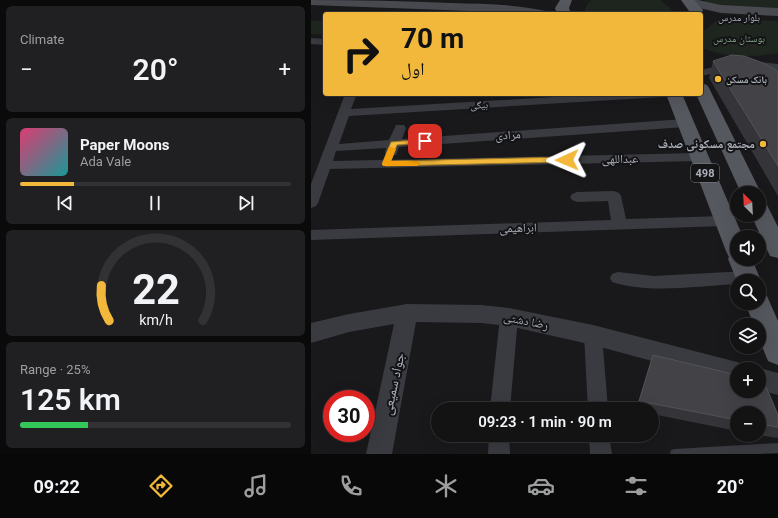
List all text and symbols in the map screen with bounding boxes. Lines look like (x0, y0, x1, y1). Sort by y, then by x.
street label: بلوار مدرس (718, 12, 760, 24)
text: 70 m (401, 22, 464, 55)
icon: right (335, 28, 387, 80)
text: Climate (20, 32, 64, 47)
park label: بوستان مدرس (713, 33, 765, 45)
text: 20° (133, 52, 178, 87)
text: − (20, 57, 33, 82)
text: + (279, 57, 291, 82)
text: اول (401, 58, 424, 79)
marker: بانک مسکن (713, 74, 723, 84)
place label: بانک مسکن (726, 74, 767, 86)
street label: بیگی (470, 99, 489, 112)
pin (408, 124, 442, 158)
street label: مرادی (495, 127, 521, 143)
icon: arrive (414, 130, 436, 152)
text: Paper Moons (80, 136, 170, 154)
place label: مجتمع مسکونی صدف (658, 137, 755, 152)
position arrow (546, 139, 588, 181)
marker: مجتمع مسکونی صدف (758, 139, 768, 149)
street label: عبداللهی (602, 152, 638, 167)
text: Ada Vale (80, 154, 131, 169)
road number: 498 (691, 164, 719, 182)
north arrow (730, 186, 766, 222)
map controls (730, 186, 766, 442)
icon: previous (54, 192, 76, 214)
icon: pause (144, 192, 166, 214)
icon: next (235, 192, 257, 214)
street label: ابراهیمی (499, 220, 537, 236)
button: sound (730, 230, 766, 266)
text: 22 (132, 265, 179, 314)
button: search (730, 274, 766, 310)
street label: رضا دشتی (502, 310, 550, 332)
text: km/h (139, 312, 172, 328)
button: layers (730, 318, 766, 354)
street label: جواد سمیعی (379, 351, 408, 417)
text: Range · 25% (20, 362, 90, 377)
button: + (730, 362, 766, 398)
text: 125 km (20, 382, 121, 417)
speed limit sign: 30 (323, 390, 375, 442)
button: − (730, 406, 766, 442)
text: 09:23 · 1 min · 90 m (478, 413, 612, 431)
icon: directions (147, 472, 175, 500)
icon: music (242, 472, 270, 500)
icon: phone (337, 472, 365, 500)
icon: climate (432, 472, 460, 500)
icon: car (527, 472, 555, 500)
icon: filters (622, 472, 650, 500)
text: 09:22 (33, 476, 80, 497)
text: 20° (717, 476, 744, 497)

